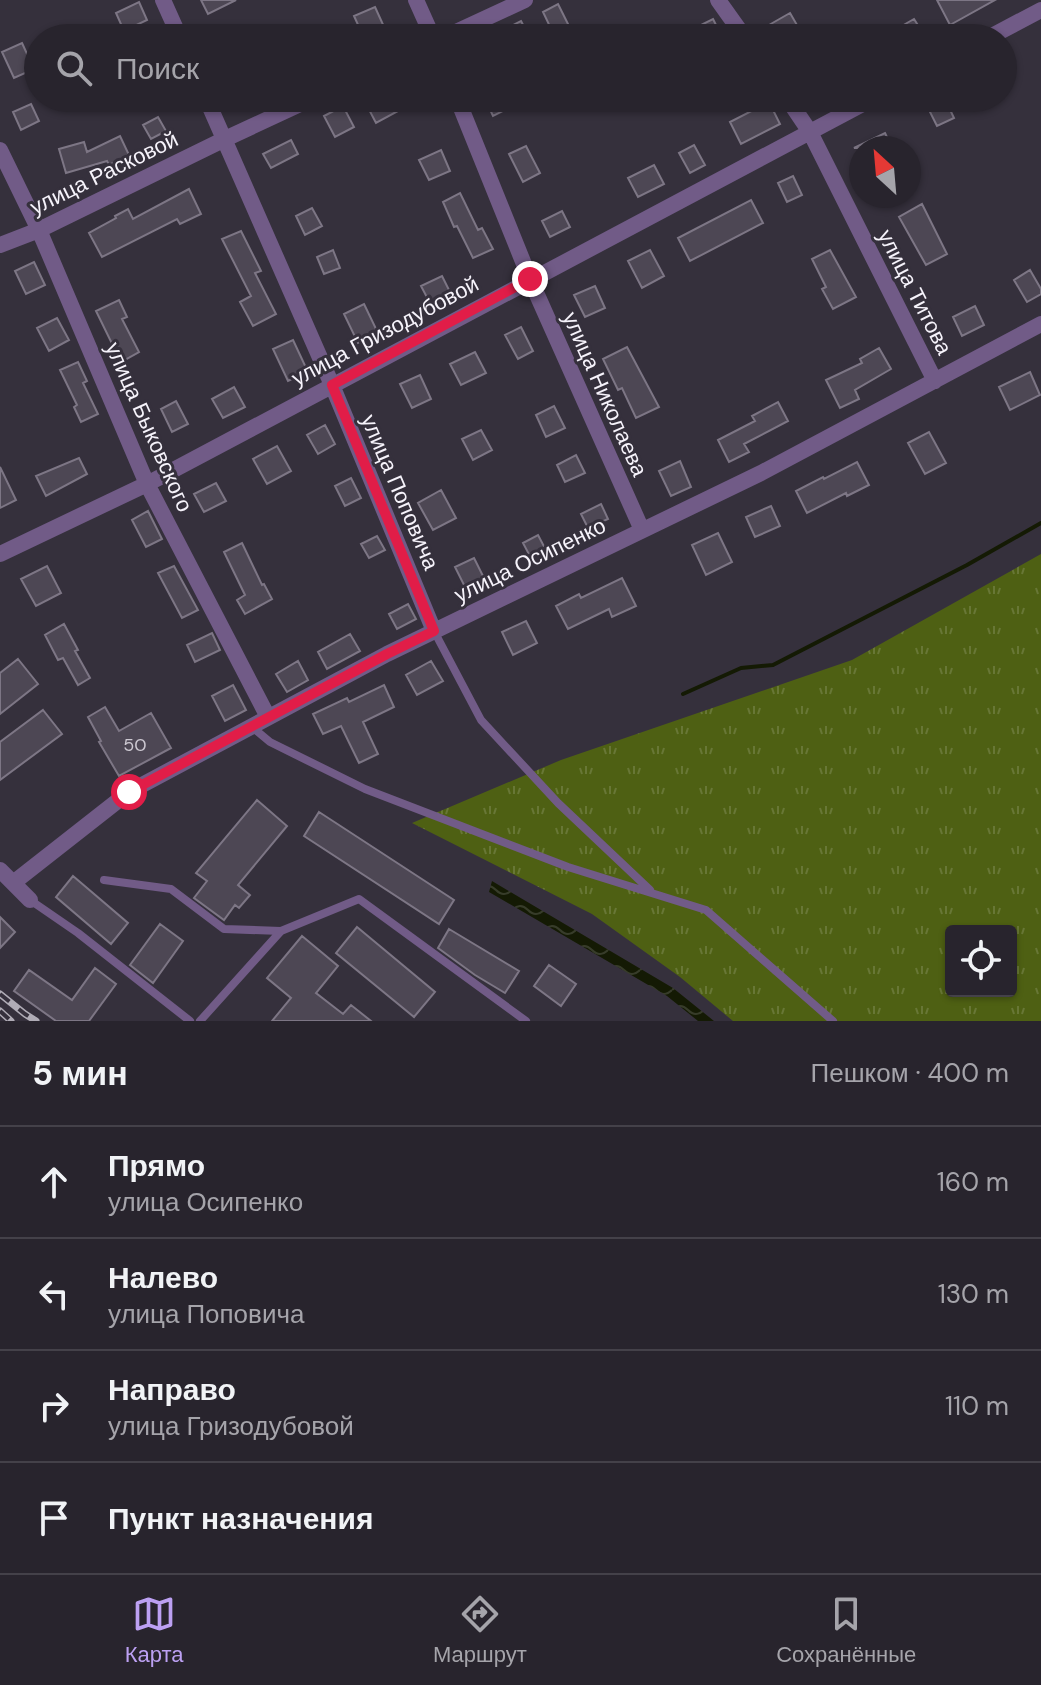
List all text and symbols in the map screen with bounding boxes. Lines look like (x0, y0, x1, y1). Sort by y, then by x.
search box (24, 24, 1017, 112)
icon: search (52, 46, 96, 90)
text: Поиск (116, 49, 199, 88)
street label: улица Расковой (25, 125, 183, 221)
north arrow (849, 136, 921, 208)
street label: улица Титова (871, 224, 959, 360)
route end (512, 261, 548, 297)
street label: улица Гризодубовой (286, 269, 484, 393)
street label: улица Николаева (556, 307, 655, 481)
street label: улица Быковского (99, 338, 199, 516)
street label: улица Поповича (354, 410, 446, 575)
street label: улица Осипенко (449, 511, 611, 609)
house number: 50 (123, 733, 147, 757)
route start (111, 774, 147, 810)
map controls (945, 925, 1017, 997)
button: locate (945, 925, 1017, 997)
text: 5 мин (32, 1051, 128, 1096)
text: Пешком · 400 m (811, 1056, 1009, 1090)
text: Прямо (108, 1146, 205, 1185)
icon: ahead (32, 1160, 76, 1204)
text: 160 m (937, 1165, 1009, 1199)
text: улица Осипенко (108, 1185, 303, 1219)
text: Налево (108, 1258, 218, 1297)
icon: left (32, 1272, 76, 1316)
text: 130 m (938, 1277, 1009, 1311)
text: улица Поповича (108, 1297, 304, 1331)
text: Направо (108, 1370, 236, 1409)
icon: right (32, 1384, 76, 1428)
text: 110 m (945, 1389, 1009, 1423)
text: улица Гризодубовой (108, 1409, 354, 1443)
icon: arrive (32, 1496, 76, 1540)
text: Пункт назначения (108, 1499, 373, 1538)
tab: Карта (125, 1592, 184, 1669)
tab: Маршрут (433, 1592, 527, 1669)
tab: Сохранённые (776, 1592, 916, 1669)

